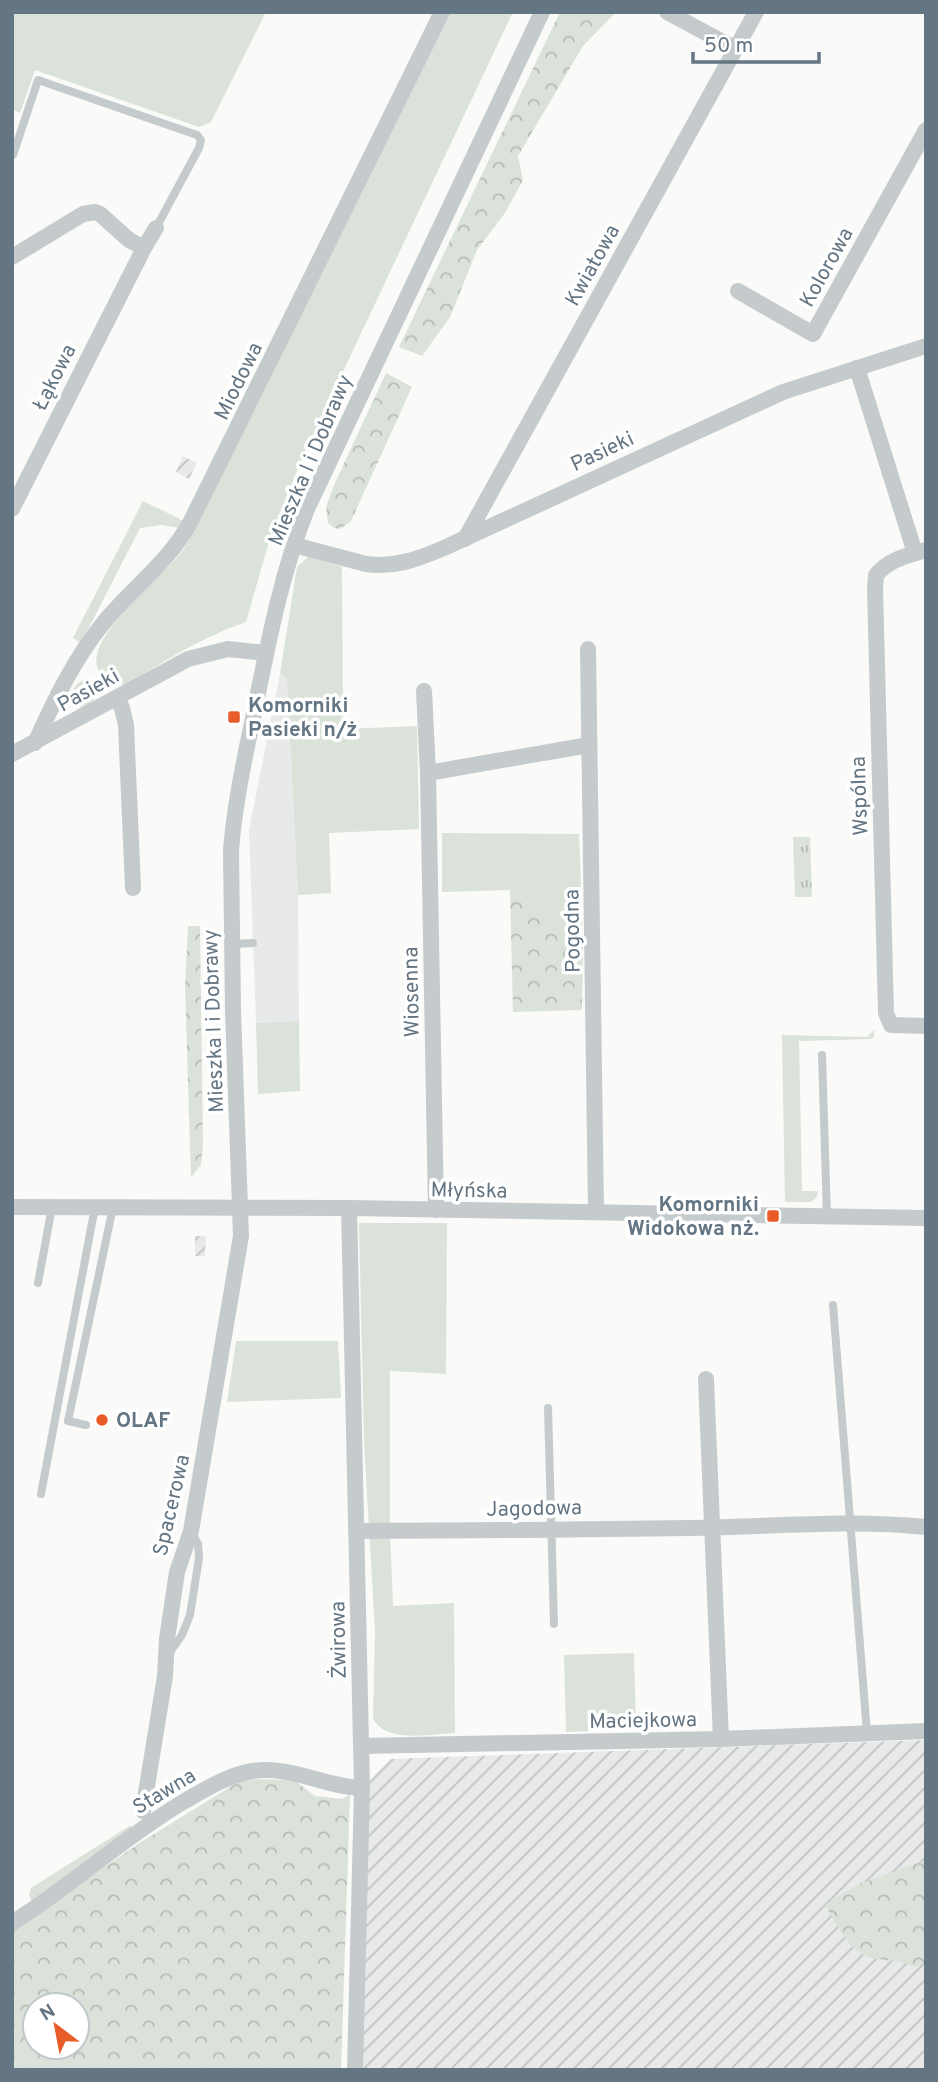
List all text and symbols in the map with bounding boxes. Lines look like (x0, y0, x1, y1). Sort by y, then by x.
scale bar (693, 21, 819, 65)
text: 50 m (704, 33, 753, 60)
street label: Kwiatowa (560, 220, 627, 311)
street label: Kolorowa (794, 223, 860, 312)
street label: Miodowa (209, 338, 270, 425)
street label: Łąkowa (27, 340, 83, 415)
street label: Mieszka I i Dobrawy (263, 371, 360, 550)
street label: Pasieki (567, 426, 639, 479)
street label: Pasieki (53, 663, 124, 719)
place label: Komorniki Pasieki n/ż (248, 693, 357, 744)
marker: Komorniki Pasieki n/ż (226, 709, 242, 725)
street label: Wspólna (846, 756, 875, 836)
street label: Pogodna (559, 889, 588, 973)
street label: Mieszka I i Dobrawy (198, 929, 231, 1113)
street label: Wiosenna (398, 946, 427, 1038)
street label: Młyńska (430, 1177, 508, 1206)
place label: Komorniki Widokowa nż. (627, 1192, 759, 1243)
marker: Komorniki Widokowa nż. (765, 1208, 781, 1224)
place label: OLAF (116, 1408, 170, 1435)
marker: OLAF (94, 1412, 110, 1428)
street label: Spacerowa (148, 1452, 197, 1559)
street label: Jagodowa (486, 1495, 582, 1524)
street label: Żwirowa (325, 1601, 354, 1679)
street label: Maciejkowa (589, 1707, 697, 1736)
street label: Stawna (128, 1763, 201, 1822)
north arrow (21, 1991, 91, 2061)
text: N (36, 1999, 60, 2027)

